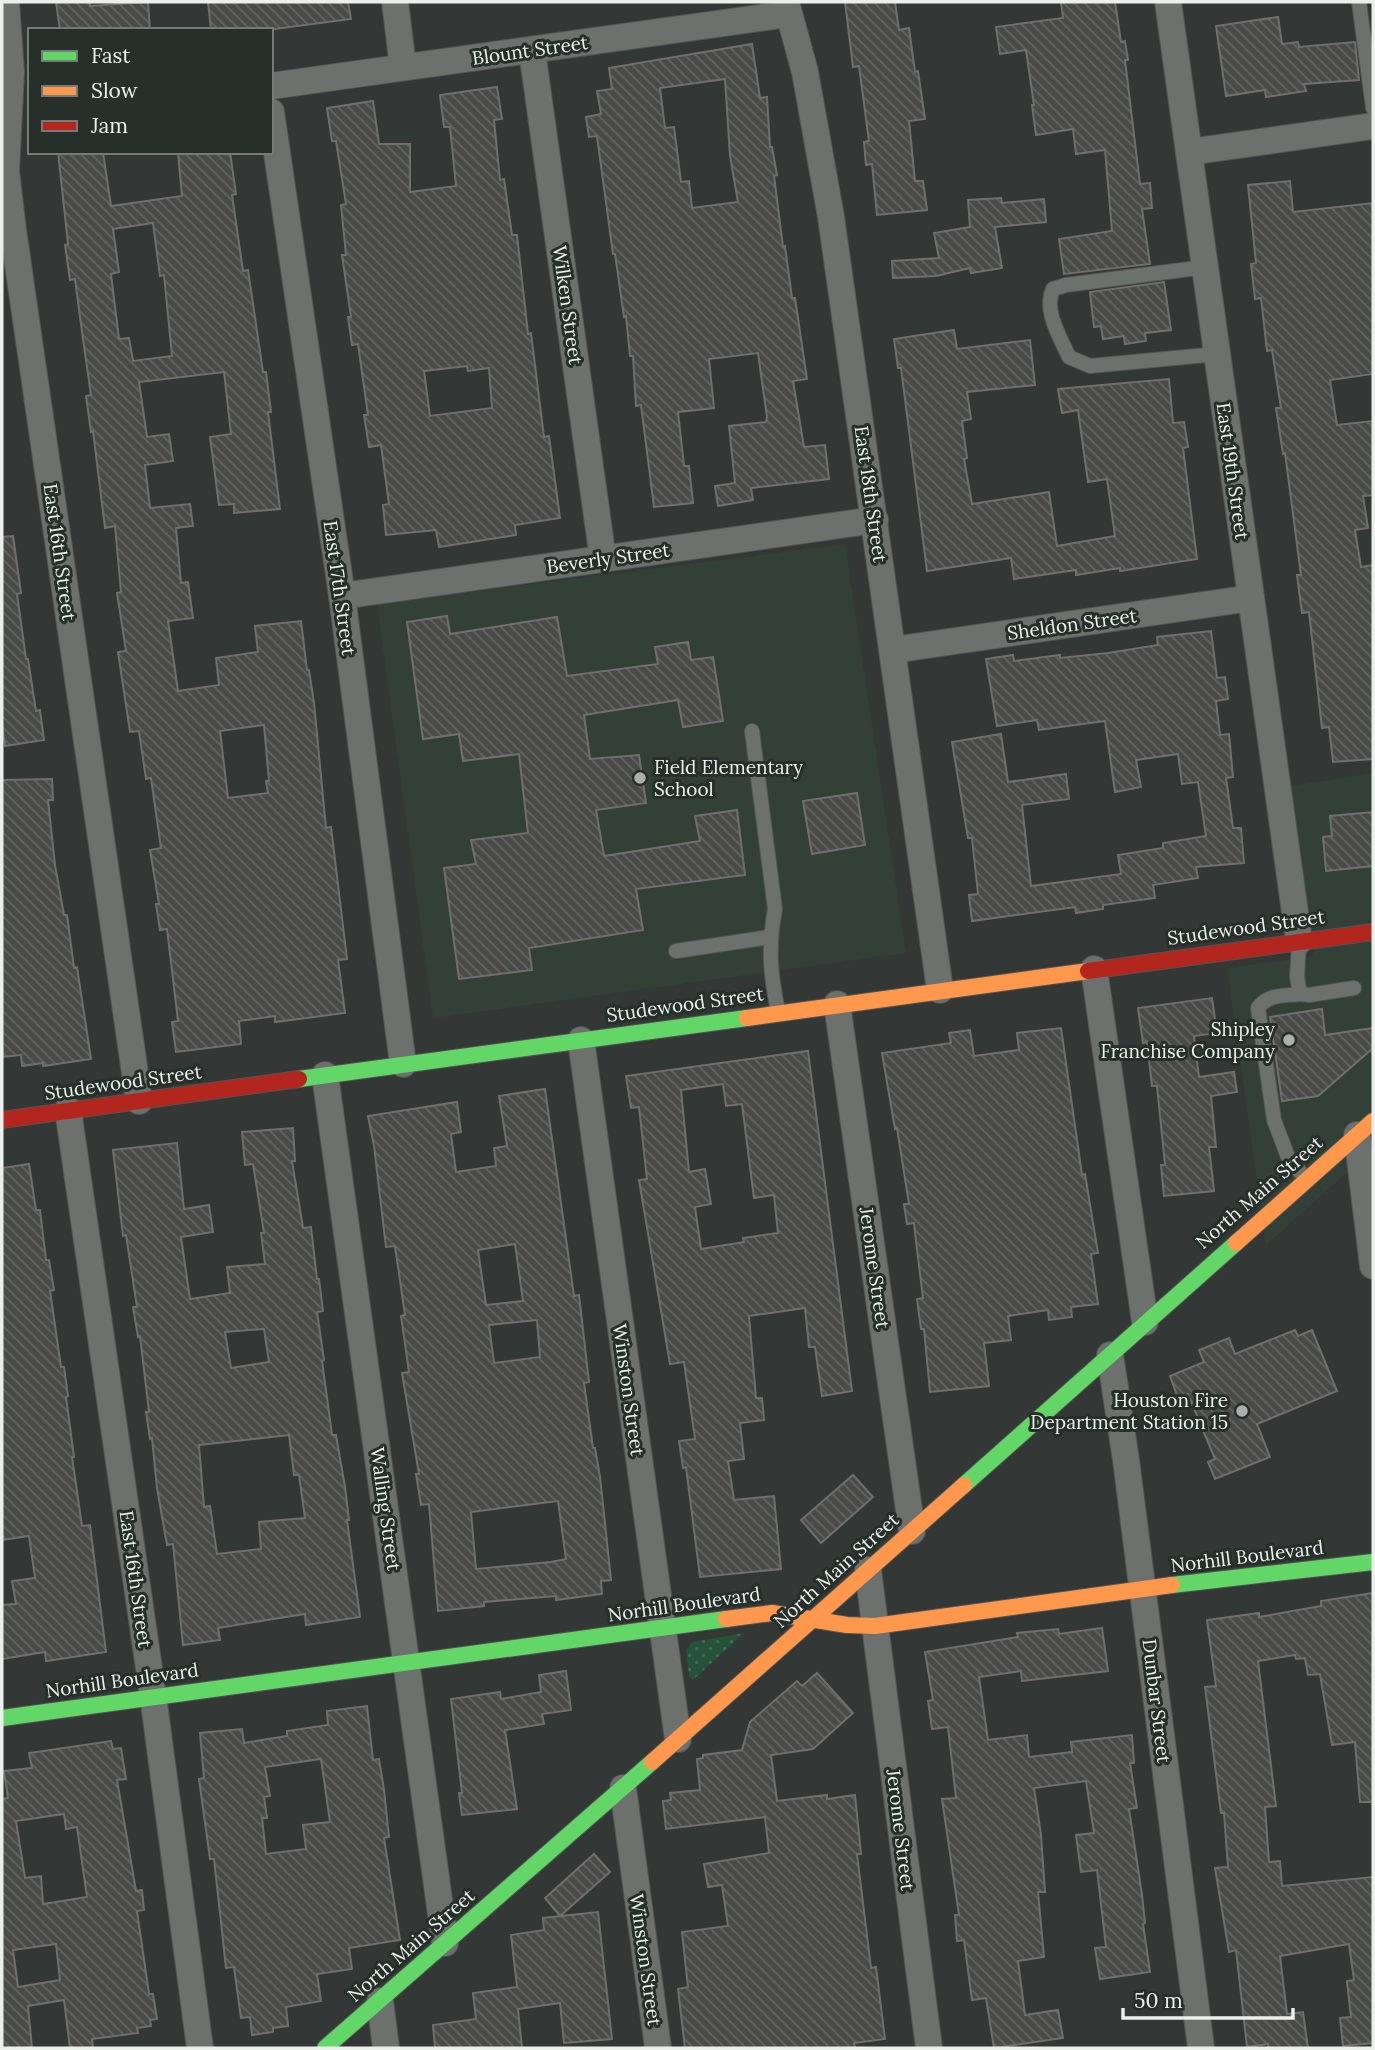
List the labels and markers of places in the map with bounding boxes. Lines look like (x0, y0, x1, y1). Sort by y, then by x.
place label: Field Elementary School (654, 755, 803, 801)
marker: Field Elementary School (632, 770, 648, 786)
place label: Shipley Franchise Company (1100, 1017, 1275, 1063)
marker: Shipley Franchise Company (1281, 1032, 1297, 1048)
place label: Houston Fire Department Station 15 (1030, 1388, 1228, 1434)
marker: Houston Fire Department Station 15 (1234, 1403, 1250, 1419)

